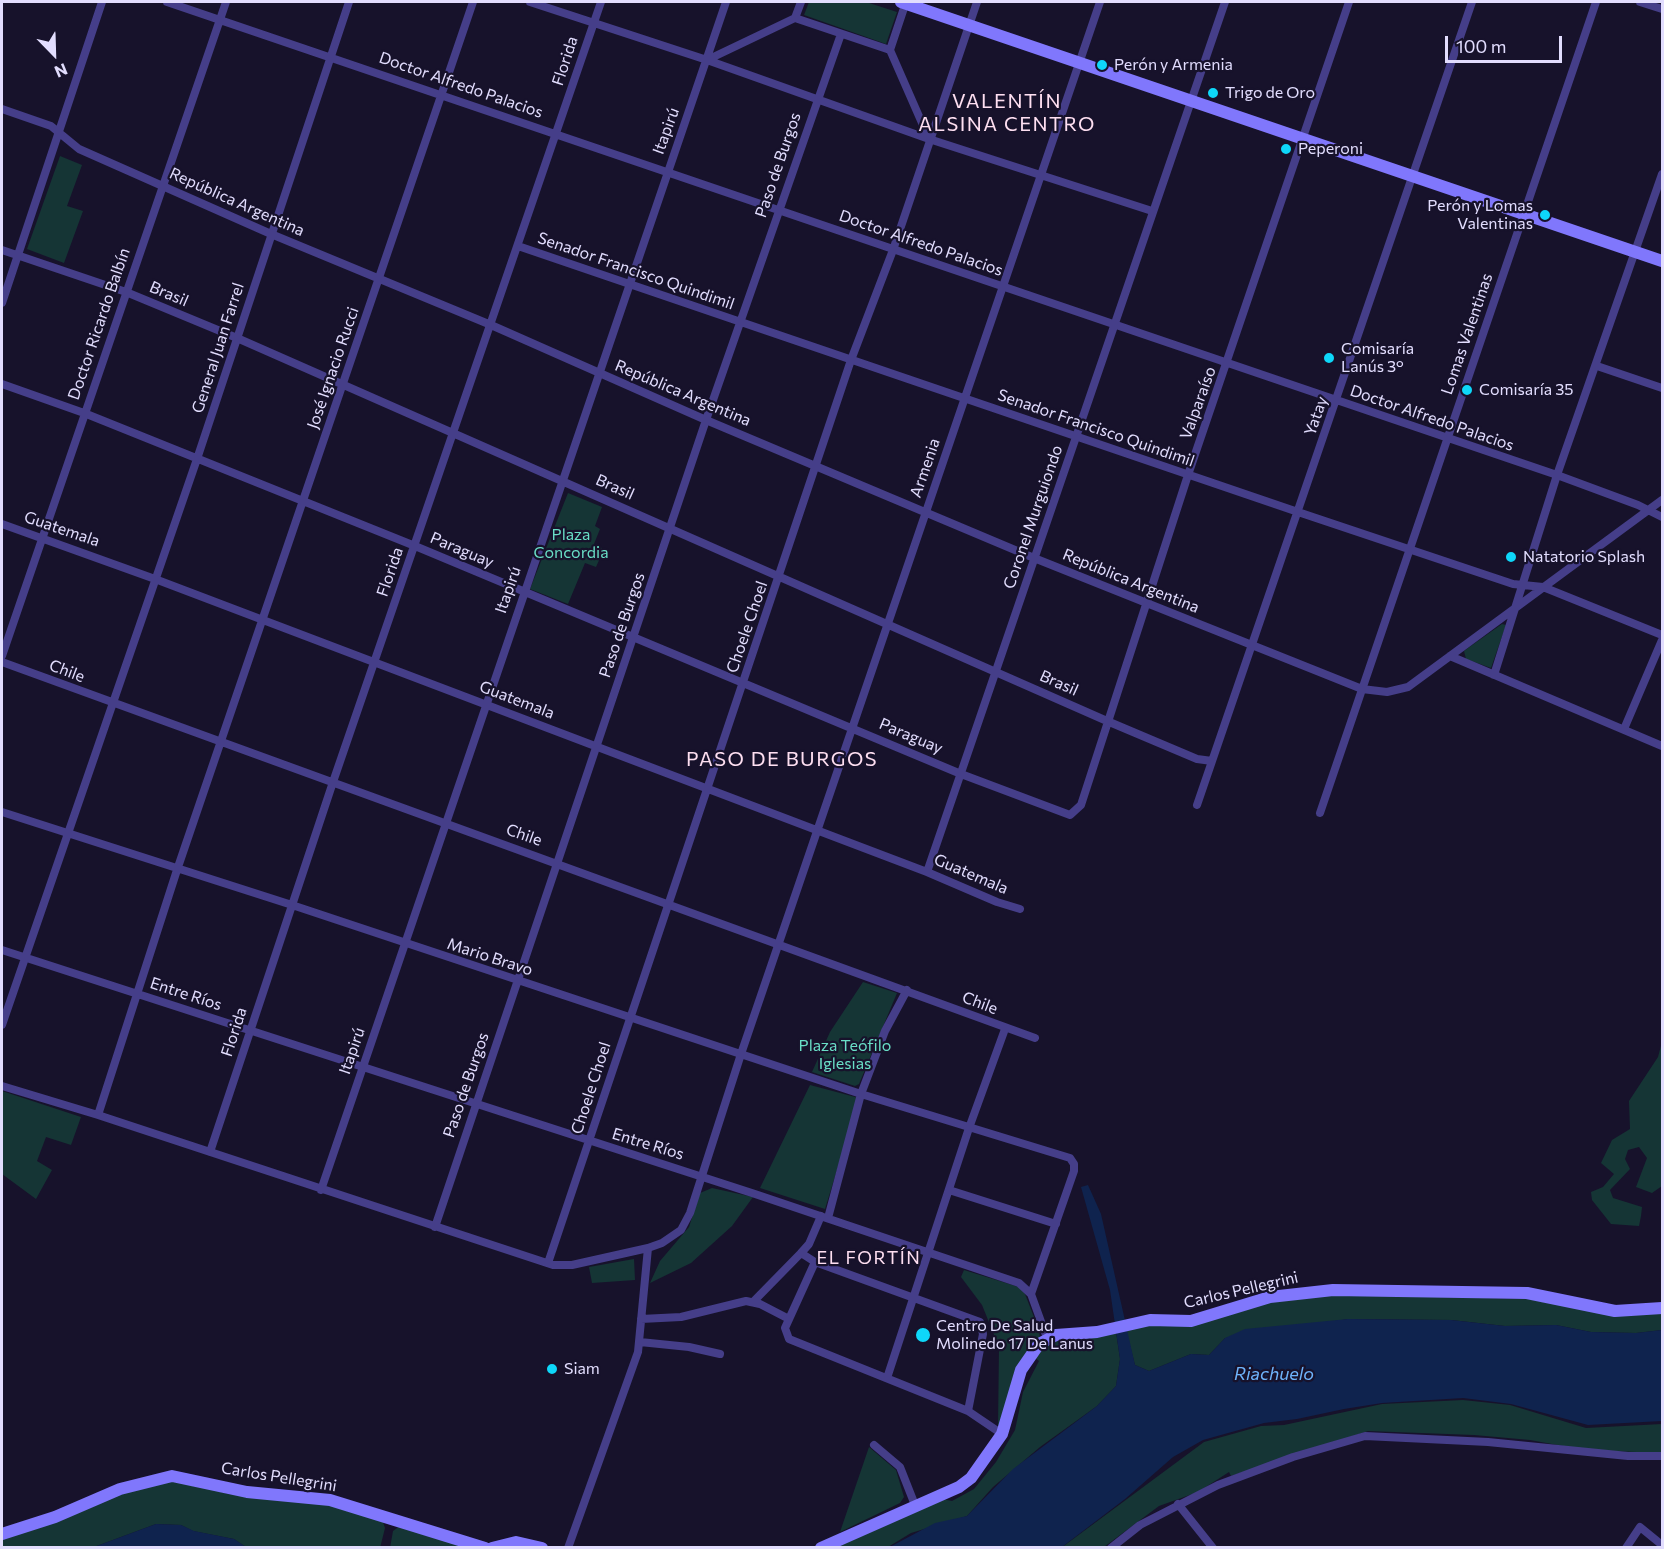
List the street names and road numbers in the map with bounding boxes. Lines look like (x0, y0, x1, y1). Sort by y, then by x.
street label: Florida (548, 34, 582, 88)
street label: Doctor Alfredo Palacios (377, 48, 545, 122)
street label: Itapirú (649, 105, 683, 157)
street label: Paso de Burgos (751, 110, 805, 220)
street label: República Argentina (167, 164, 307, 240)
street label: Doctor Alfredo Palacios (837, 206, 1005, 280)
street label: Senador Francisco Quindimil (535, 228, 737, 314)
street label: Doctor Ricardo Balbín (64, 246, 134, 402)
street label: Lomas Valentinas (1437, 271, 1497, 397)
street label: Brasil (147, 277, 191, 311)
street label: General Juan Farrel (188, 280, 248, 416)
street label: José Ignacio Rucci (303, 305, 363, 431)
street label: República Argentina (612, 356, 754, 430)
street label: Valparaíso (1176, 364, 1220, 442)
street label: Doctor Alfredo Palacios (1348, 381, 1516, 455)
street label: Senador Francisco Quindimil (995, 385, 1197, 471)
street label: Yatay (1300, 394, 1332, 438)
street label: Armenia (906, 436, 944, 500)
street label: Coronel Murguiondo (999, 443, 1067, 591)
street label: Brasil (593, 470, 637, 504)
street label: Guatemala (22, 507, 102, 551)
street label: Paraguay (427, 528, 497, 572)
street label: Florida (373, 545, 407, 599)
street label: República Argentina (1060, 545, 1202, 617)
street label: Itapirú (491, 564, 525, 616)
street label: Paso de Burgos (595, 570, 649, 680)
street label: Choele Choel (722, 579, 772, 675)
street label: Chile (46, 655, 88, 687)
street label: Brasil (1037, 666, 1081, 700)
street label: Guatemala (477, 677, 557, 723)
street label: Paraguay (876, 714, 946, 758)
street label: Chile (504, 820, 544, 850)
street label: Guatemala (931, 850, 1011, 898)
street label: Mario Bravo (445, 934, 535, 980)
street label: Entre Ríos (148, 973, 224, 1015)
street label: Chile (959, 987, 1001, 1019)
street label: Florida (217, 1005, 251, 1059)
street label: Itapirú (335, 1025, 369, 1077)
street label: Paso de Burgos (439, 1030, 493, 1140)
street label: Choele Choel (567, 1039, 615, 1137)
street label: Entre Ríos (610, 1124, 686, 1164)
street label: Carlos Pellegrini (1182, 1268, 1300, 1312)
street label: Carlos Pellegrini (220, 1458, 338, 1496)

